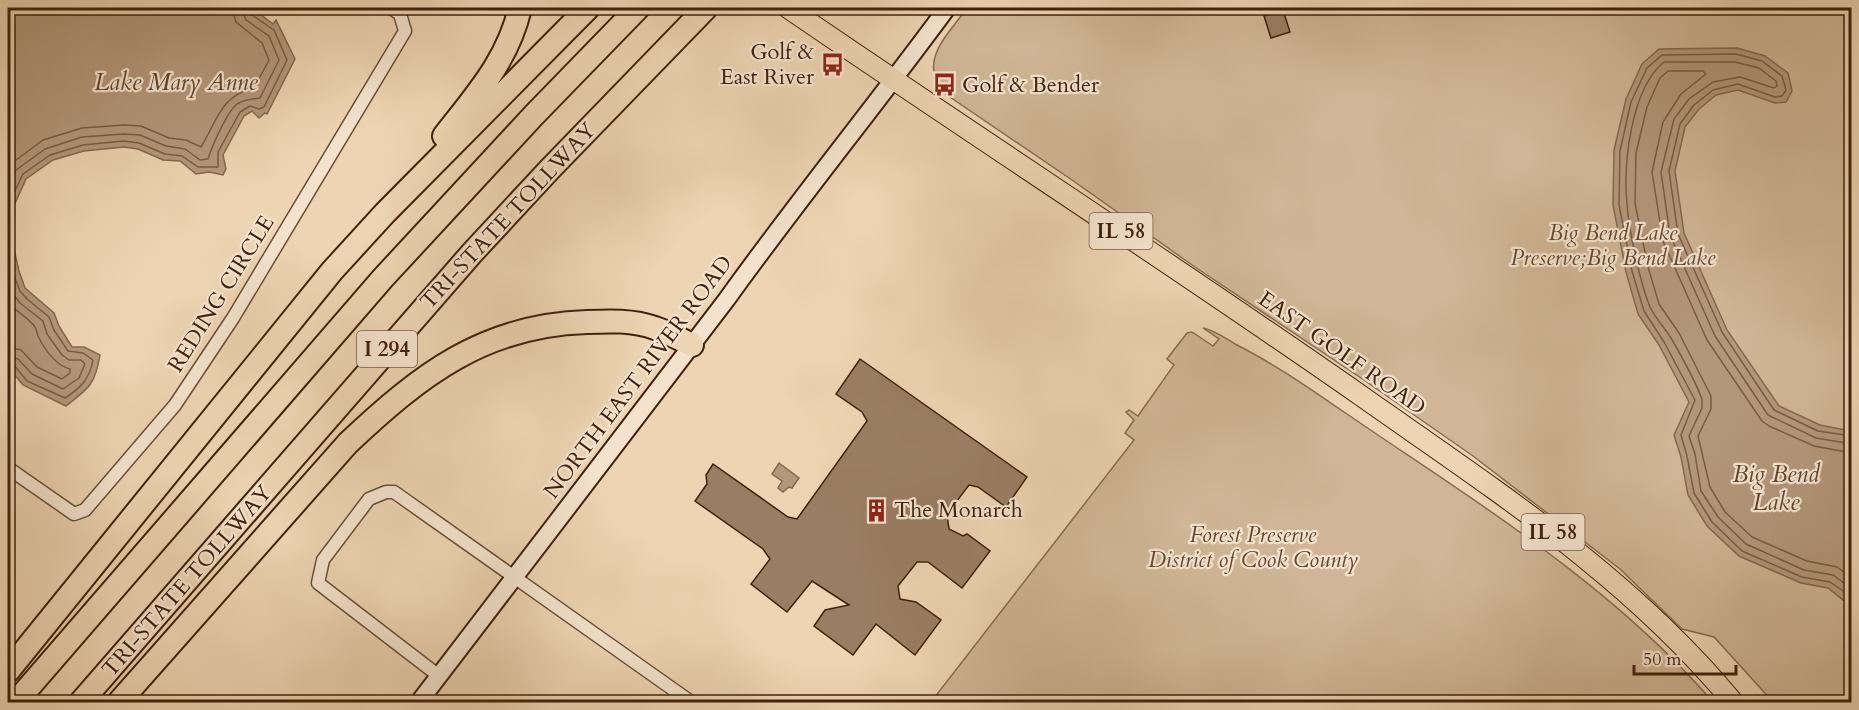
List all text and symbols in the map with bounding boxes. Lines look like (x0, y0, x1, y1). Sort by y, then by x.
place label: Golf & East River (720, 37, 815, 92)
bus stop icon: Golf & East River (819, 52, 845, 78)
water label: Lake Mary Anne (94, 66, 259, 99)
place label: Golf & Bender (962, 70, 1100, 100)
bus stop icon: Golf & Bender (931, 72, 957, 98)
street label: TRI-STATE TOLLWAY (413, 116, 603, 316)
street label: REDING CIRCLE (161, 210, 281, 378)
road number: IL 58 (1090, 213, 1152, 249)
park label: Big Bend Lake Preserve;Big Bend Lake (1511, 218, 1716, 273)
street label: NORTH EAST RIVER ROAD (537, 249, 739, 505)
street label: EAST GOLF ROAD (1252, 284, 1432, 422)
road number: I 294 (357, 331, 417, 367)
water label: Big Bend Lake (1732, 458, 1821, 519)
street label: TRI-STATE TOLLWAY (95, 478, 279, 683)
place label: The Monarch (894, 495, 1023, 525)
building icon: The Monarch (863, 497, 889, 523)
road number: IL 58 (1522, 514, 1584, 550)
park label: Forest Preserve District of Cook County (1148, 520, 1358, 575)
scale bar (1634, 638, 1736, 676)
text: 50 m (1643, 647, 1682, 672)

